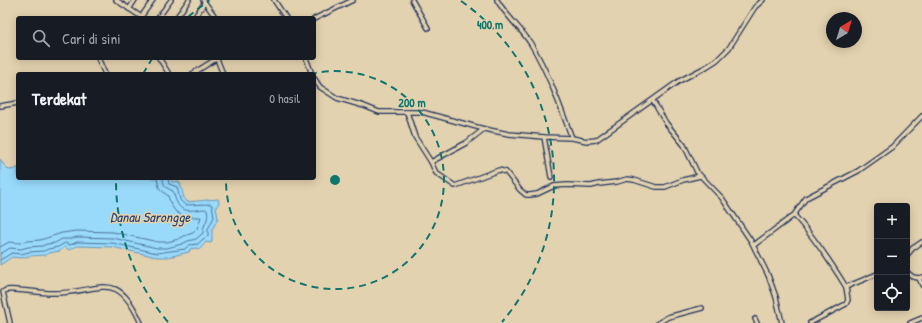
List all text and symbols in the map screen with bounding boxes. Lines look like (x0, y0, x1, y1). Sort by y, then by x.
north arrow (826, 12, 862, 48)
search box (16, 16, 316, 60)
text: 400 m (477, 16, 503, 33)
icon: search (30, 27, 52, 49)
text: Cari di sini (62, 28, 121, 49)
text: Terdekat (32, 87, 86, 110)
text: 0 hasil (269, 89, 300, 107)
text: 200 m (398, 94, 426, 111)
centre of rings (328, 173, 342, 187)
map controls (874, 203, 910, 311)
button: + (874, 203, 910, 239)
water label: Danau Sarongge (110, 207, 191, 227)
button: − (874, 239, 910, 275)
button: locate (874, 275, 910, 311)

